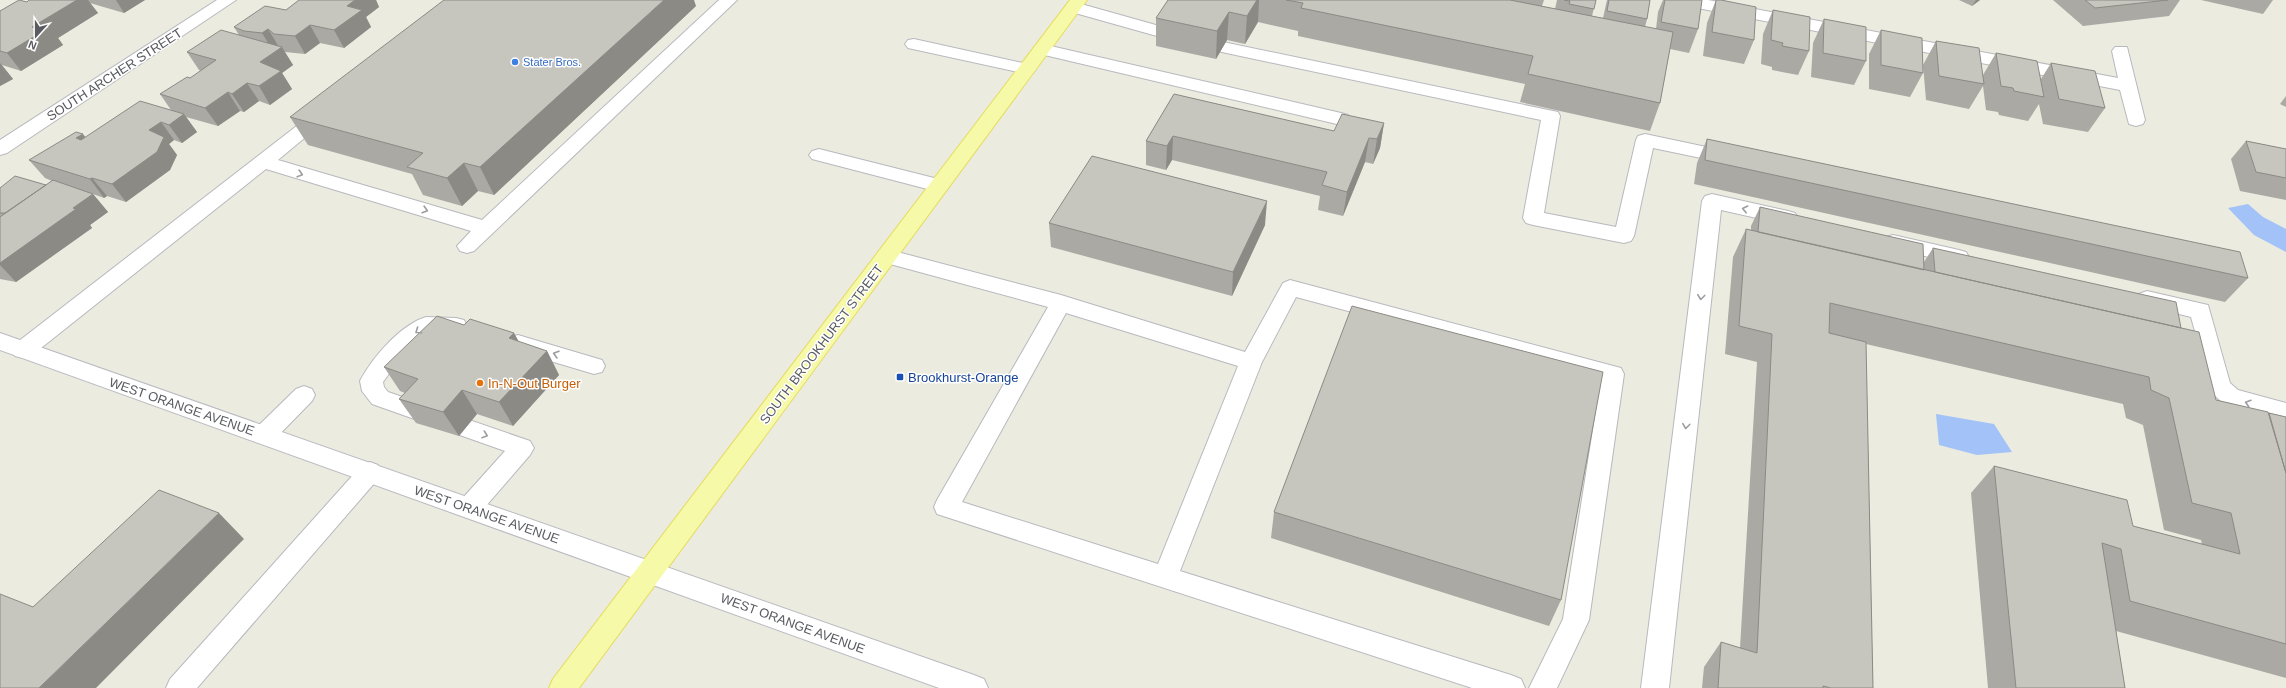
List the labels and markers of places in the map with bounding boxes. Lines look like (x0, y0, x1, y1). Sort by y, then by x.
place label: Stater Bros. (523, 56, 581, 68)
marker: Stater Bros. (510, 57, 520, 67)
place label: Brookhurst-Orange (908, 370, 1019, 385)
marker: Brookhurst-Orange (895, 372, 905, 382)
place label: In-N-Out Burger (488, 376, 581, 391)
marker: In-N-Out Burger (475, 378, 485, 388)

